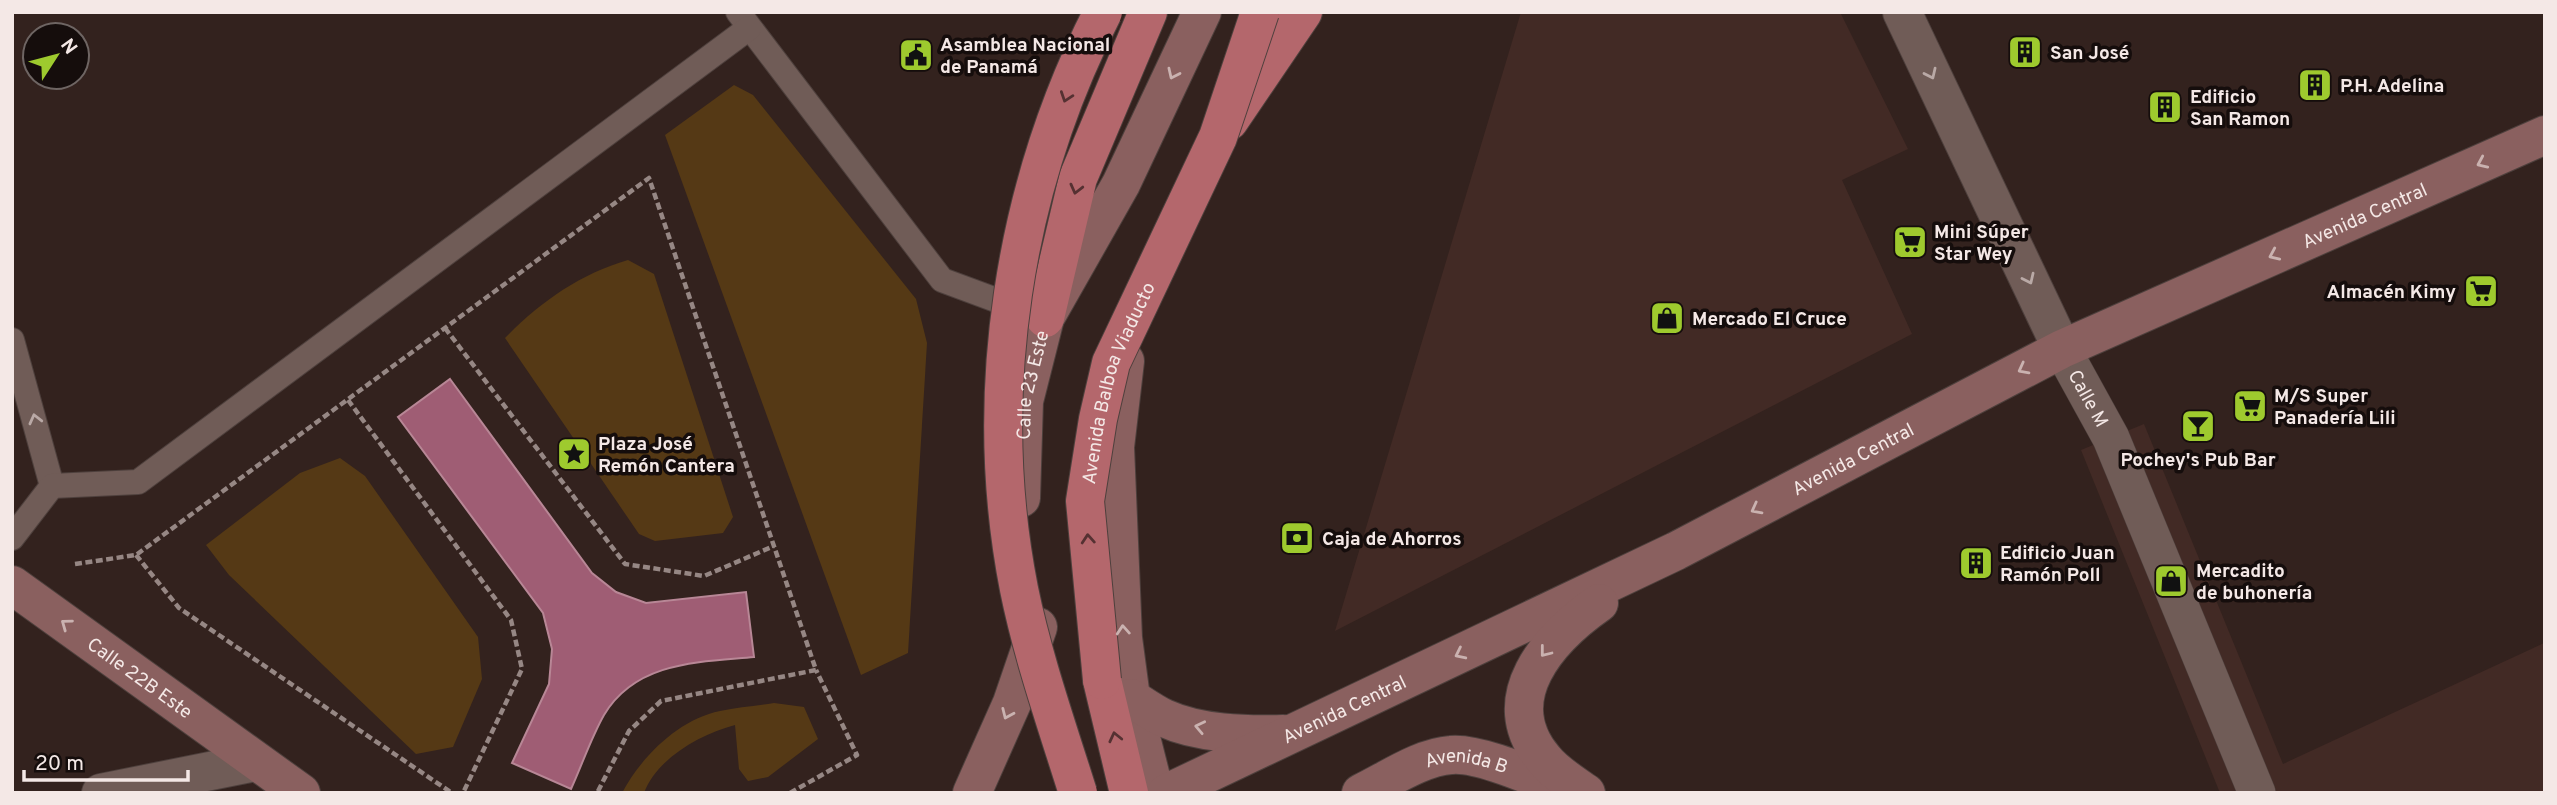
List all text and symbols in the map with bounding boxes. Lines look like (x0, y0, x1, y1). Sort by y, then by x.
north arrow (21, 21, 91, 91)
building icon: San José (2006, 33, 2044, 71)
place label: Asamblea Nacional de Panamá (940, 34, 1110, 80)
text: N (54, 35, 82, 60)
public building icon: Asamblea Nacional de Panamá (897, 36, 935, 74)
place label: San José (2050, 42, 2129, 66)
building icon: P.H. Adelina (2296, 66, 2334, 104)
one-way arrow (1167, 67, 1181, 79)
one-way arrow (1923, 67, 1937, 79)
place label: P.H. Adelina (2340, 75, 2444, 99)
place label: Edificio San Ramon (2190, 86, 2290, 132)
building icon: Edificio San Ramon (2146, 88, 2184, 126)
one-way arrow (1060, 90, 1074, 103)
one-way arrow (2477, 154, 2489, 168)
street label: Avenida Central (2299, 179, 2431, 255)
one-way arrow (1070, 183, 1084, 195)
place label: Mini Súper Star Wey (1934, 221, 2029, 267)
supermarket icon: Mini Súper Star Wey (1891, 223, 1929, 261)
one-way arrow (2269, 247, 2282, 261)
one-way arrow (2021, 272, 2035, 284)
supermarket icon: Almacén Kimy (2462, 272, 2500, 310)
street label: Avenida Balboa Viaducto (1078, 279, 1162, 486)
place label: Almacén Kimy (2327, 281, 2456, 305)
shop icon: Mercado El Cruce (1648, 299, 1686, 337)
place label: Mercado El Cruce (1692, 308, 1847, 332)
street label: Calle 23 Este (1013, 328, 1055, 440)
one-way arrow (2018, 361, 2030, 375)
street label: Calle M (2062, 366, 2113, 432)
place label: M/S Super Panadería Lili (2274, 385, 2396, 431)
supermarket icon: M/S Super Panadería Lili (2231, 387, 2269, 425)
bar icon: Pochey's Pub Bar (2179, 407, 2217, 445)
one-way arrow (29, 414, 43, 426)
street label: Avenida Central (1789, 419, 1919, 502)
place label: Plaza José Remón Cantera (598, 433, 735, 479)
place icon: Plaza José Remón Cantera (555, 435, 593, 473)
place label: Pochey's Pub Bar (2120, 449, 2276, 473)
one-way arrow (1751, 500, 1763, 514)
bank icon: Caja de Ahorros (1278, 519, 1316, 557)
place label: Caja de Ahorros (1322, 528, 1462, 552)
one-way arrow (1081, 533, 1096, 544)
place label: Edificio Juan Ramón Poll (2000, 542, 2115, 588)
building icon: Edificio Juan Ramón Poll (1957, 544, 1995, 582)
place label: Mercadito de buhonería (2196, 560, 2312, 606)
shop icon: Mercadito de buhonería (2152, 562, 2190, 600)
one-way arrow (61, 620, 74, 633)
one-way arrow (1116, 624, 1131, 635)
street label: Calle 22B Este (82, 633, 196, 725)
one-way arrow (1541, 644, 1553, 657)
one-way arrow (1455, 646, 1467, 660)
street label: Avenida Central (1279, 671, 1411, 750)
one-way arrow (1002, 707, 1016, 719)
one-way arrow (1194, 721, 1206, 736)
one-way arrow (1109, 731, 1123, 743)
scale bar (24, 738, 189, 782)
street label: Avenida B (1422, 745, 1511, 780)
text: 20 m (35, 751, 84, 778)

